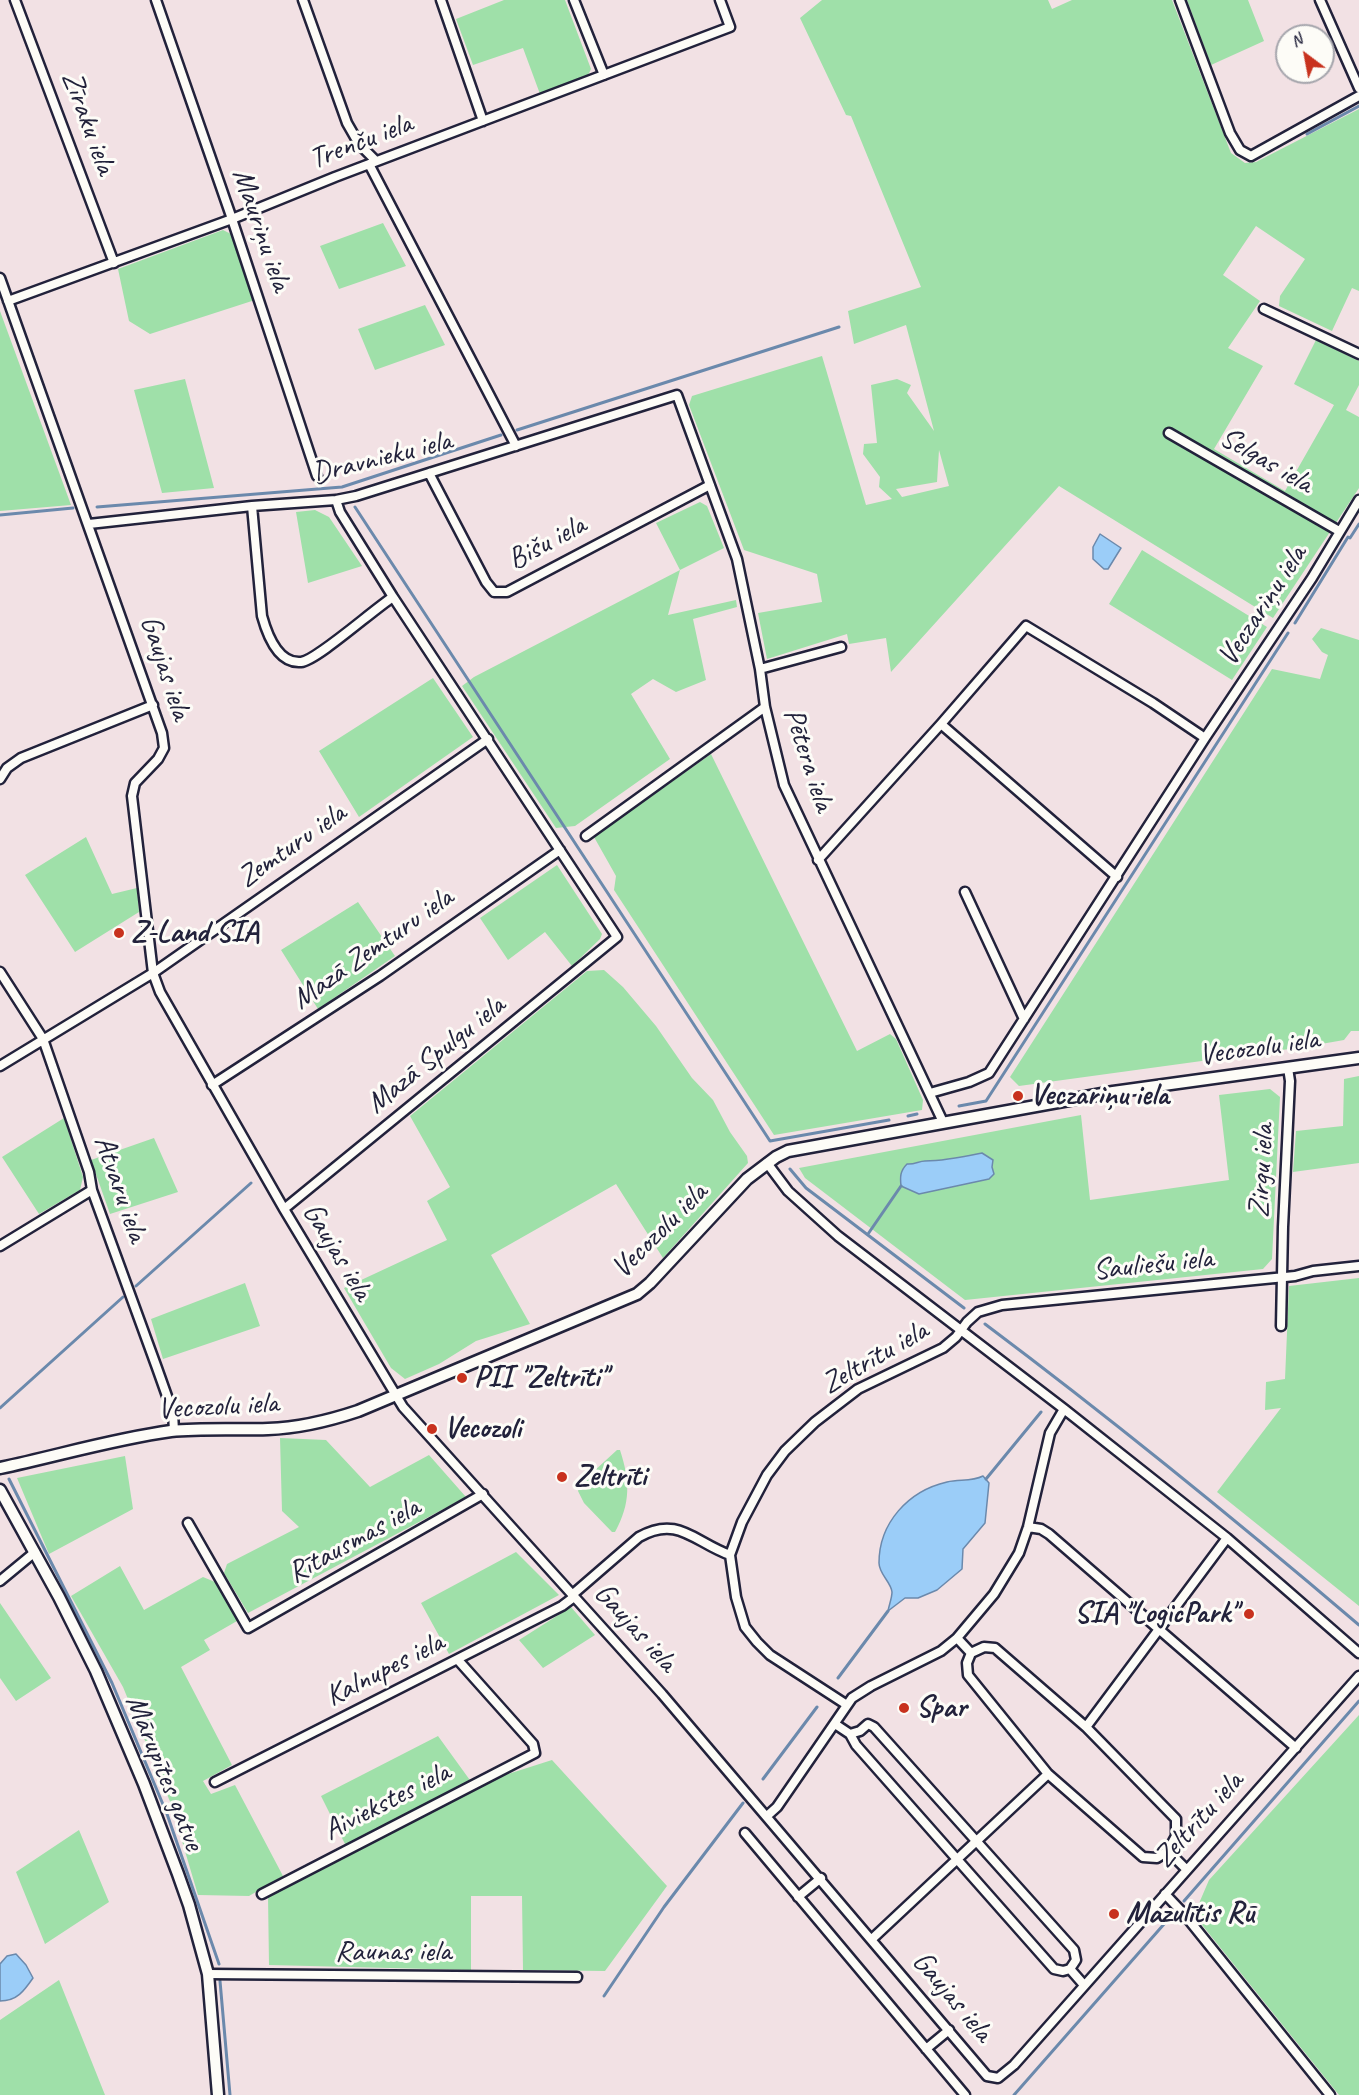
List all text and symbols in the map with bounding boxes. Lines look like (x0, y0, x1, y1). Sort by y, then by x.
north arrow (1275, 24, 1335, 84)
text: N (1287, 29, 1306, 52)
street label: Zīraku iela (53, 67, 123, 179)
street label: Trenču iela (305, 106, 417, 178)
street label: Mauriņu iela (223, 164, 299, 296)
street label: Selgas iela (1213, 420, 1319, 502)
street label: Dravnieku iela (308, 423, 456, 493)
street label: Bišu iela (502, 508, 592, 578)
street label: Veczariņu iela (1211, 539, 1315, 673)
street label: Gaujas iela (131, 611, 199, 725)
street label: Pētera iela (774, 704, 842, 816)
street label: Zemturu iela (231, 796, 353, 896)
street label: Mazā Zemturu iela (285, 880, 461, 1018)
place label: Z-Land SIA (131, 915, 258, 951)
marker: Z-Land SIA (112, 926, 126, 940)
street label: Mazā Spulgu iela (359, 988, 513, 1122)
street label: Vecozolu iela (1197, 1022, 1321, 1074)
place label: Veczariņu iela (1030, 1078, 1169, 1114)
marker: Veczariņu iela (1011, 1089, 1025, 1103)
street label: Zirgu iela (1242, 1123, 1282, 1219)
street label: Atvaru iela (85, 1131, 155, 1247)
street label: Vecozolu iela (604, 1175, 716, 1287)
street label: Gaujas iela (294, 1197, 380, 1307)
street label: Sauliešu iela (1091, 1241, 1215, 1289)
street label: Zeltrītu iela (815, 1313, 935, 1403)
place label: PII "Zeltrīti" (474, 1360, 607, 1396)
marker: PII "Zeltrīti" (455, 1371, 469, 1385)
street label: Vecozolu iela (157, 1386, 279, 1428)
place label: Vecozoli (444, 1411, 521, 1447)
marker: Vecozoli (425, 1422, 439, 1436)
place label: Zeltrīti (574, 1459, 646, 1495)
marker: Zeltrīti (555, 1470, 569, 1484)
street label: Rītausmas iela (282, 1490, 426, 1592)
street label: Gaujas iela (586, 1576, 684, 1680)
place label: SIA "LogicPark" (1074, 1596, 1237, 1632)
marker: SIA "LogicPark" (1242, 1607, 1256, 1621)
street label: Kalnupes iela (320, 1625, 450, 1715)
street label: Mārupītes gatve (117, 1690, 211, 1856)
place label: Spar (916, 1690, 966, 1726)
marker: Spar (897, 1701, 911, 1715)
street label: Aiviekstes iela (318, 1755, 456, 1849)
street label: Zeltrītu iela (1146, 1765, 1252, 1875)
place label: Mazulītis Rū (1126, 1896, 1254, 1932)
marker: Mazulītis Rū (1107, 1907, 1121, 1921)
street label: Raunas iela (335, 1934, 451, 1970)
street label: Gaujas iela (904, 1944, 1000, 2050)

